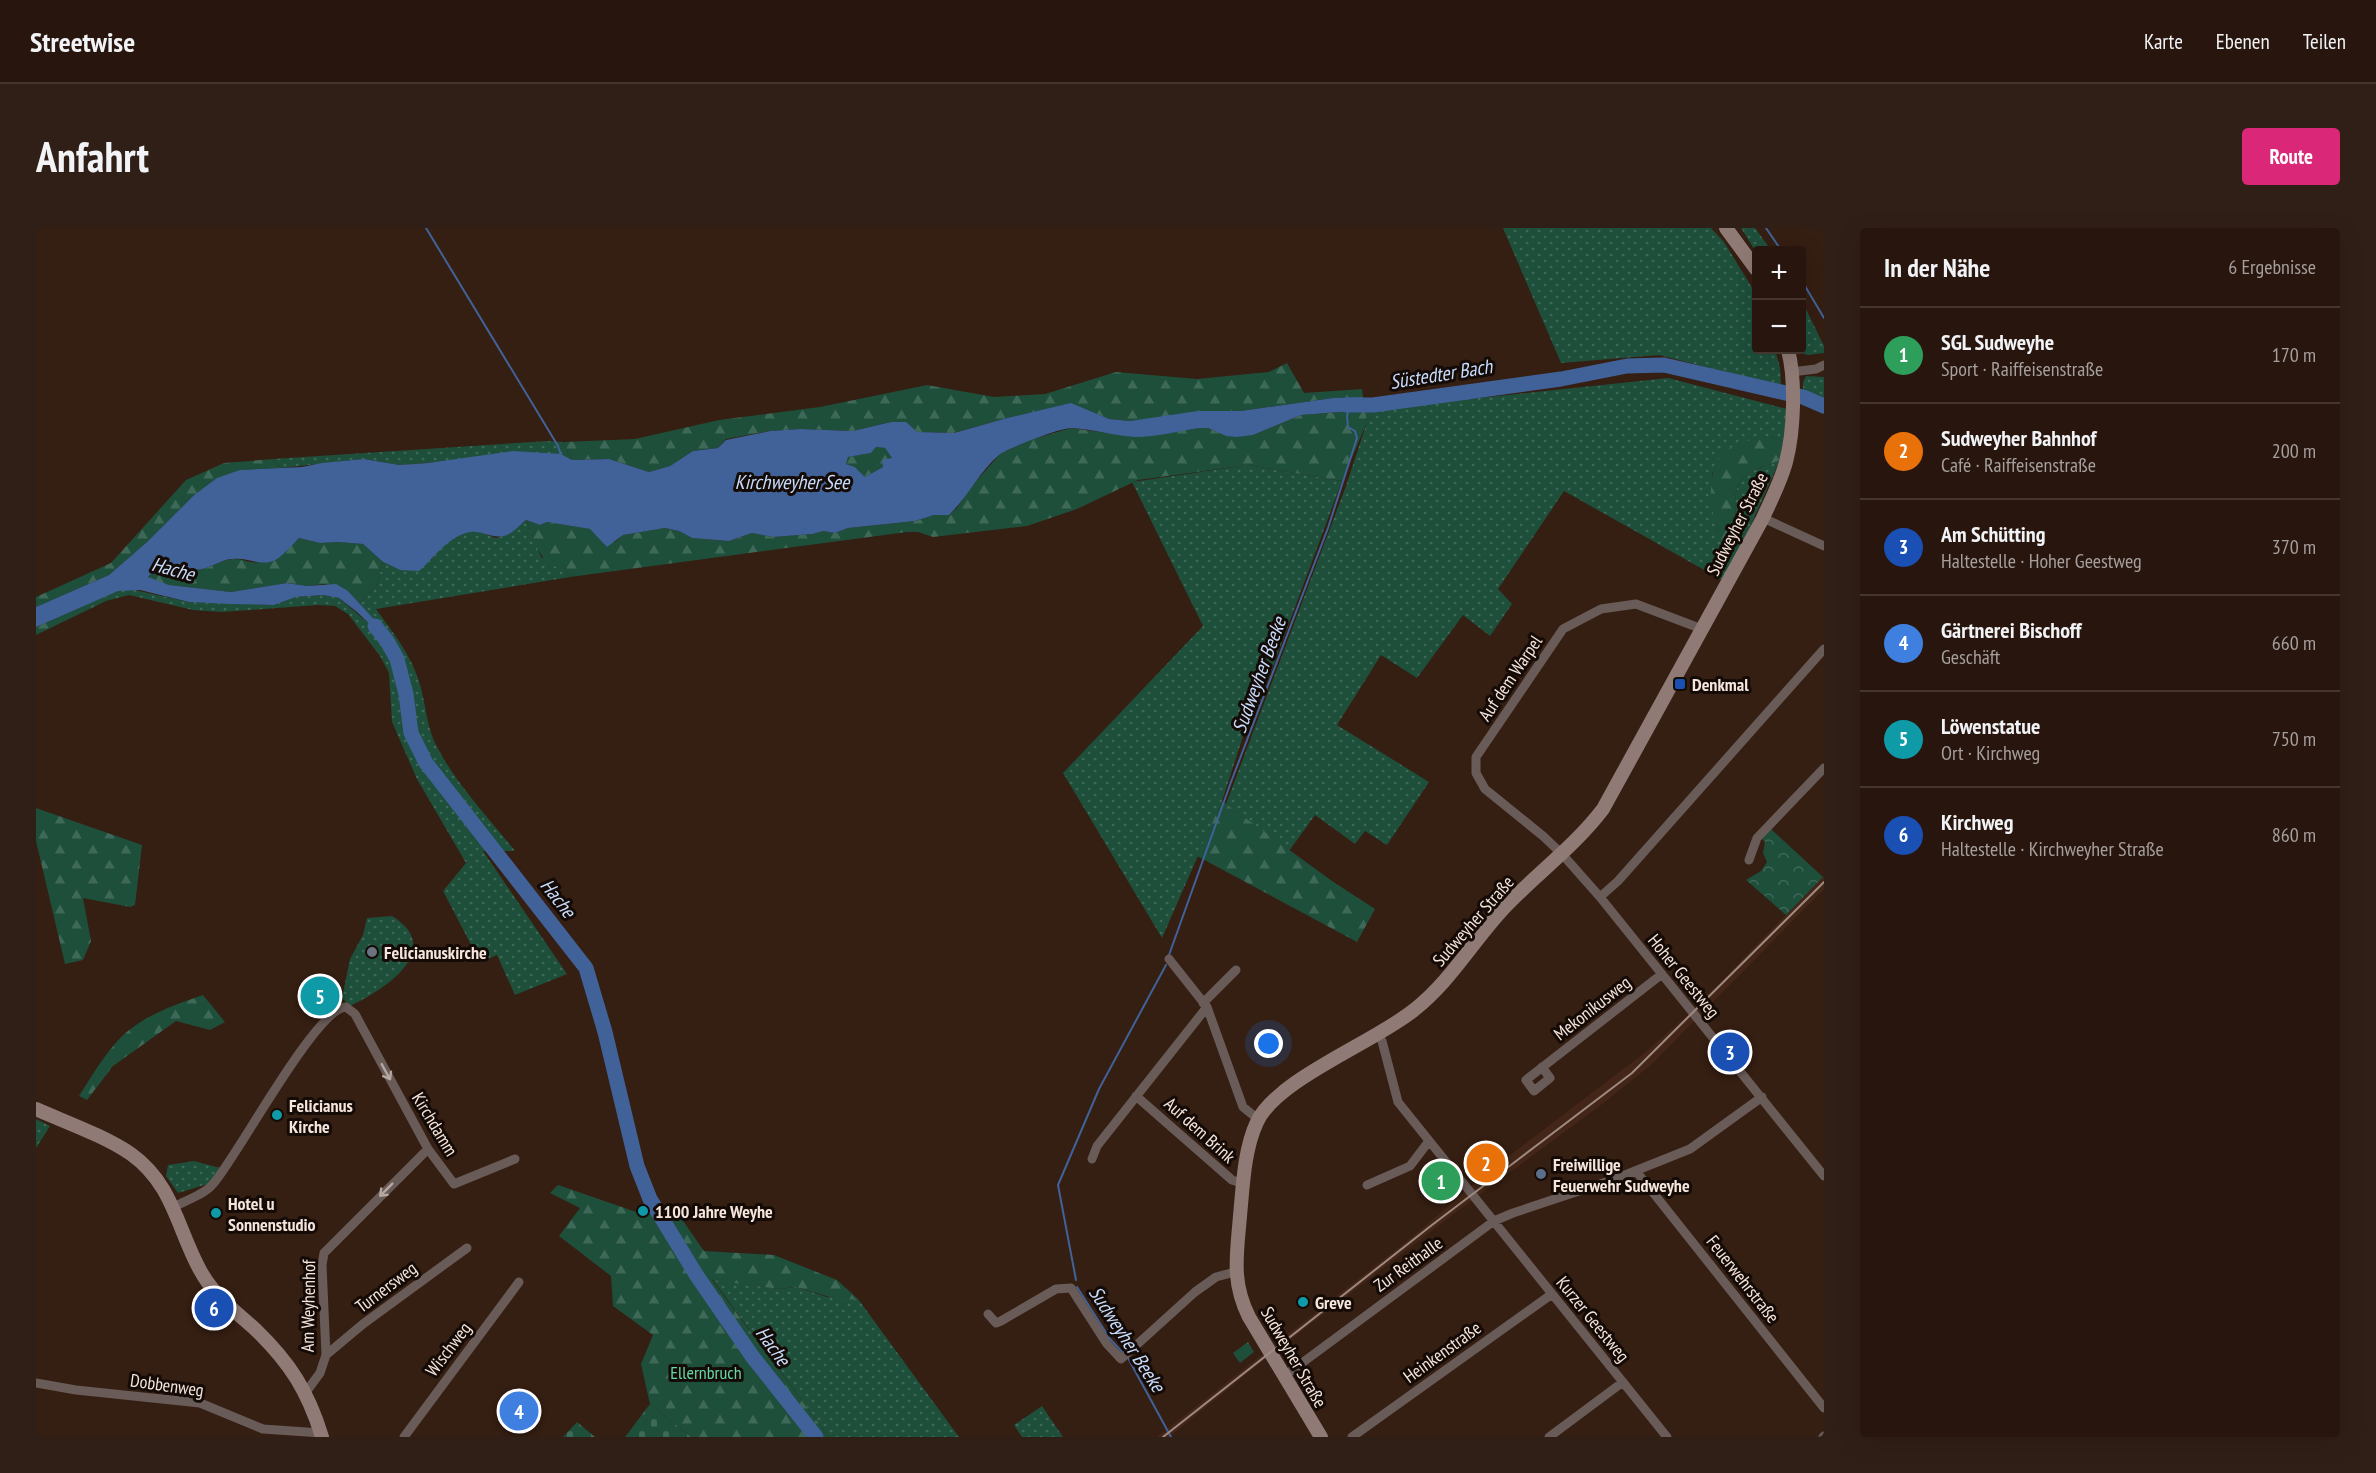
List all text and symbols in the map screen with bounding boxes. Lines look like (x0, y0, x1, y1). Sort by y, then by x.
text: Streetwise (30, 23, 135, 60)
text: Karte (2144, 28, 2183, 55)
text: Ebenen (2216, 28, 2270, 55)
text: Teilen (2303, 28, 2346, 55)
button: Route (2242, 128, 2340, 185)
text: Anfahrt (36, 129, 149, 184)
map controls (1752, 246, 1806, 354)
button: + (1752, 246, 1806, 300)
text: In der Nähe (1884, 251, 1990, 284)
text: 6 Ergebnisse (2228, 254, 2316, 280)
button: − (1752, 300, 1806, 354)
text: SGL Sudweyhe (1941, 328, 2054, 356)
text: 1 (1899, 342, 1908, 368)
text: 170 m (2272, 342, 2316, 368)
water label: Süstedter Bach (1388, 353, 1495, 395)
text: Sport · Raiffeisenstraße (1941, 356, 2103, 382)
text: Sudweyher Bahnhof (1941, 424, 2096, 452)
text: 2 (1899, 438, 1908, 464)
text: 200 m (2272, 438, 2316, 464)
text: Café · Raiffeisenstraße (1941, 452, 2096, 478)
water label: Kirchweyher See (735, 469, 851, 495)
street label: Sudweyher Straße (1701, 469, 1773, 579)
text: Am Schütting (1941, 520, 2045, 548)
text: 3 (1899, 534, 1908, 560)
text: 370 m (2272, 534, 2316, 560)
text: Haltestelle · Hoher Geestweg (1941, 548, 2142, 574)
water label: Hache (149, 551, 199, 588)
water label: Sudweyher Beeke (1226, 612, 1293, 736)
text: Gärtnerei Bischoff (1941, 616, 2081, 644)
street label: Auf dem Warpel (1473, 630, 1547, 725)
text: 4 (1899, 630, 1908, 656)
text: 660 m (2272, 630, 2316, 656)
text: Geschäft (1941, 644, 2000, 670)
place label: Denkmal (1692, 673, 1749, 696)
marker: Denkmal (1673, 677, 1687, 691)
text: Löwenstatue (1941, 712, 2040, 740)
text: 5 (1899, 726, 1908, 752)
text: 750 m (2272, 726, 2316, 752)
text: Ort · Kirchweg (1941, 740, 2040, 766)
text: Kirchweg (1941, 808, 2014, 836)
text: 6 (1899, 822, 1908, 848)
text: 860 m (2272, 822, 2316, 848)
text: Haltestelle · Kirchweyher Straße (1941, 836, 2164, 862)
street label: Sudweyher Straße (1427, 871, 1519, 971)
water label: Hache (535, 873, 583, 924)
street label: Hoher Geestweg (1643, 929, 1725, 1023)
place label: Felicianuskirche (384, 941, 487, 964)
marker: Felicianuskirche (365, 945, 379, 959)
street label: Mekonikusweg (1549, 971, 1635, 1045)
pin: 5 (300, 974, 340, 1018)
your location (1254, 1029, 1283, 1058)
pin: 3 (1710, 1030, 1750, 1074)
one-way arrow (380, 1063, 392, 1080)
street label: Kirchdamm (407, 1088, 463, 1160)
street label: Auf dem Brink (1160, 1092, 1240, 1168)
place label: Felicianus Kirche (289, 1094, 353, 1138)
marker: Felicianus Kirche (270, 1108, 284, 1122)
pin: 2 (1466, 1140, 1506, 1186)
place label: Freiwillige Feuerwehr Sudweyhe (1553, 1153, 1690, 1197)
pin: 1 (1422, 1158, 1460, 1204)
marker: Freiwillige Feuerwehr Sudweyhe (1534, 1167, 1548, 1181)
one-way arrow (379, 1182, 394, 1197)
place label: Hotel u Sonnenstudio (228, 1192, 316, 1236)
place label: 1100 Jahre Weyhe (655, 1200, 773, 1223)
marker: 1100 Jahre Weyhe (636, 1204, 650, 1218)
marker: Hotel u Sonnenstudio (209, 1206, 223, 1220)
street label: Feuerwehrstraße (1702, 1230, 1784, 1328)
street label: Zur Reithalle (1369, 1231, 1447, 1297)
street label: Turnersweg (351, 1256, 421, 1318)
street label: Am Weyhenhof (296, 1258, 320, 1352)
street label: Kurzer Geestweg (1551, 1271, 1635, 1367)
water label: Sudweyher Beeke (1083, 1281, 1172, 1398)
pin: 6 (194, 1286, 234, 1330)
place label: Greve (1315, 1291, 1352, 1314)
marker: Greve (1296, 1295, 1310, 1309)
street label: Sudweyher Straße (1256, 1302, 1332, 1412)
street label: Heinkenstraße (1399, 1316, 1485, 1388)
street label: Wischweg (420, 1317, 476, 1381)
water label: Hache (750, 1321, 797, 1372)
park label: Ellernbruch (670, 1361, 742, 1384)
street label: Dobbenweg (129, 1368, 205, 1402)
pin: 4 (500, 1388, 538, 1434)

